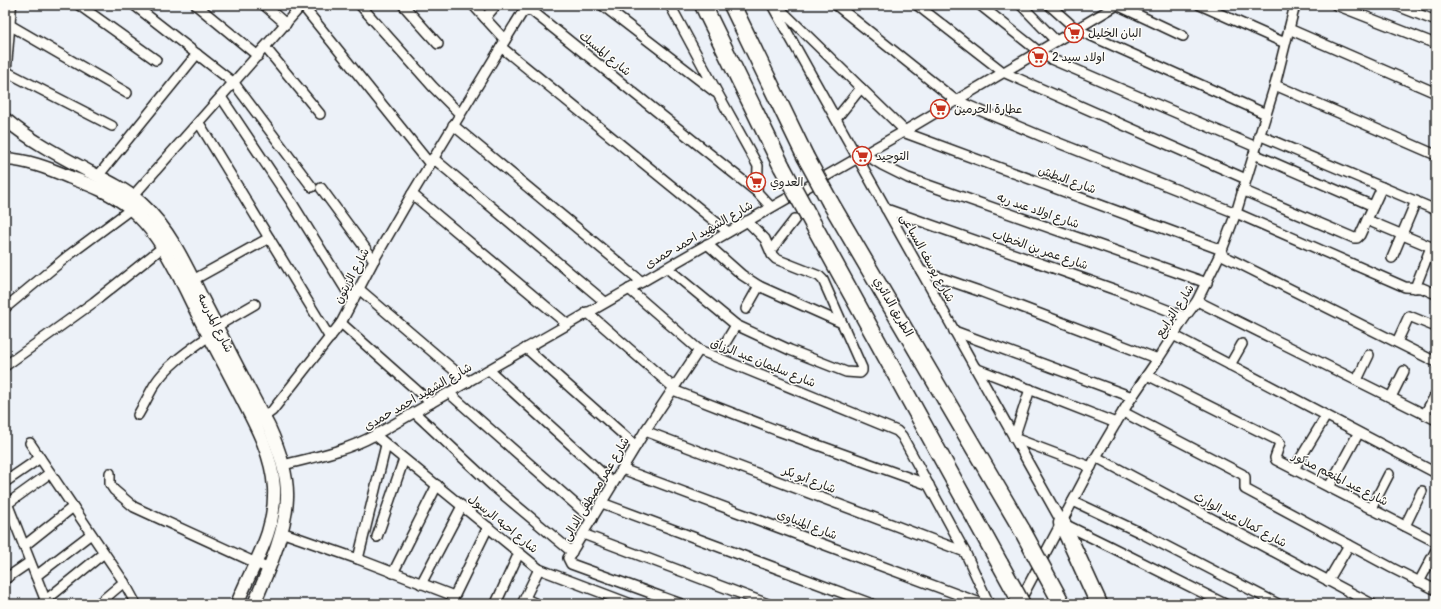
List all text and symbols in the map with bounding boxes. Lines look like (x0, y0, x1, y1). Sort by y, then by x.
supermarket icon: البان الخليل (1063, 22, 1085, 44)
place label: البان الخليل (1088, 26, 1141, 41)
street label: شارع المسبك (575, 29, 634, 80)
supermarket icon: اولاد سيد 2 (1027, 46, 1049, 68)
place label: اولاد سيد 2 (1052, 50, 1105, 65)
supermarket icon: عطارة الحرمين (929, 98, 951, 120)
place label: عطارة الحرمين (954, 102, 1023, 117)
supermarket icon: التوحيد (851, 145, 873, 167)
place label: التوحيد (876, 149, 909, 164)
street label: شارع البطش (1036, 163, 1098, 198)
supermarket icon: العدوي (745, 171, 767, 193)
place label: العدوي (770, 175, 803, 191)
street label: شارع اولاد عبد ربه (995, 190, 1081, 233)
street label: شارع الشهيد احمد حمدى (642, 198, 756, 273)
street label: شارع يوسف السباعى (896, 211, 958, 305)
street label: شارع عمر بن الخطاب (990, 227, 1090, 274)
street label: شارع الزيتون (331, 246, 374, 307)
street label: الطريق الدائري (869, 274, 916, 340)
street label: شارع الترابيع (1152, 282, 1199, 341)
street label: شارع المدرسه (193, 291, 236, 356)
street label: شارع سليمان عبد الرزاق (708, 335, 818, 392)
street label: شارع الشهيد احمد حمدى (361, 360, 475, 435)
street label: شارع عمر مصطفى الدالى (559, 434, 634, 544)
street label: شارع عبد المنعم مدكور (1288, 448, 1390, 511)
street label: شارع أبو بكر (779, 463, 838, 498)
street label: شارع كمال عبد الوارث (1190, 489, 1289, 552)
street label: شارع احبه الرسول (464, 491, 541, 557)
street label: شارع المنياوى (774, 507, 839, 544)

